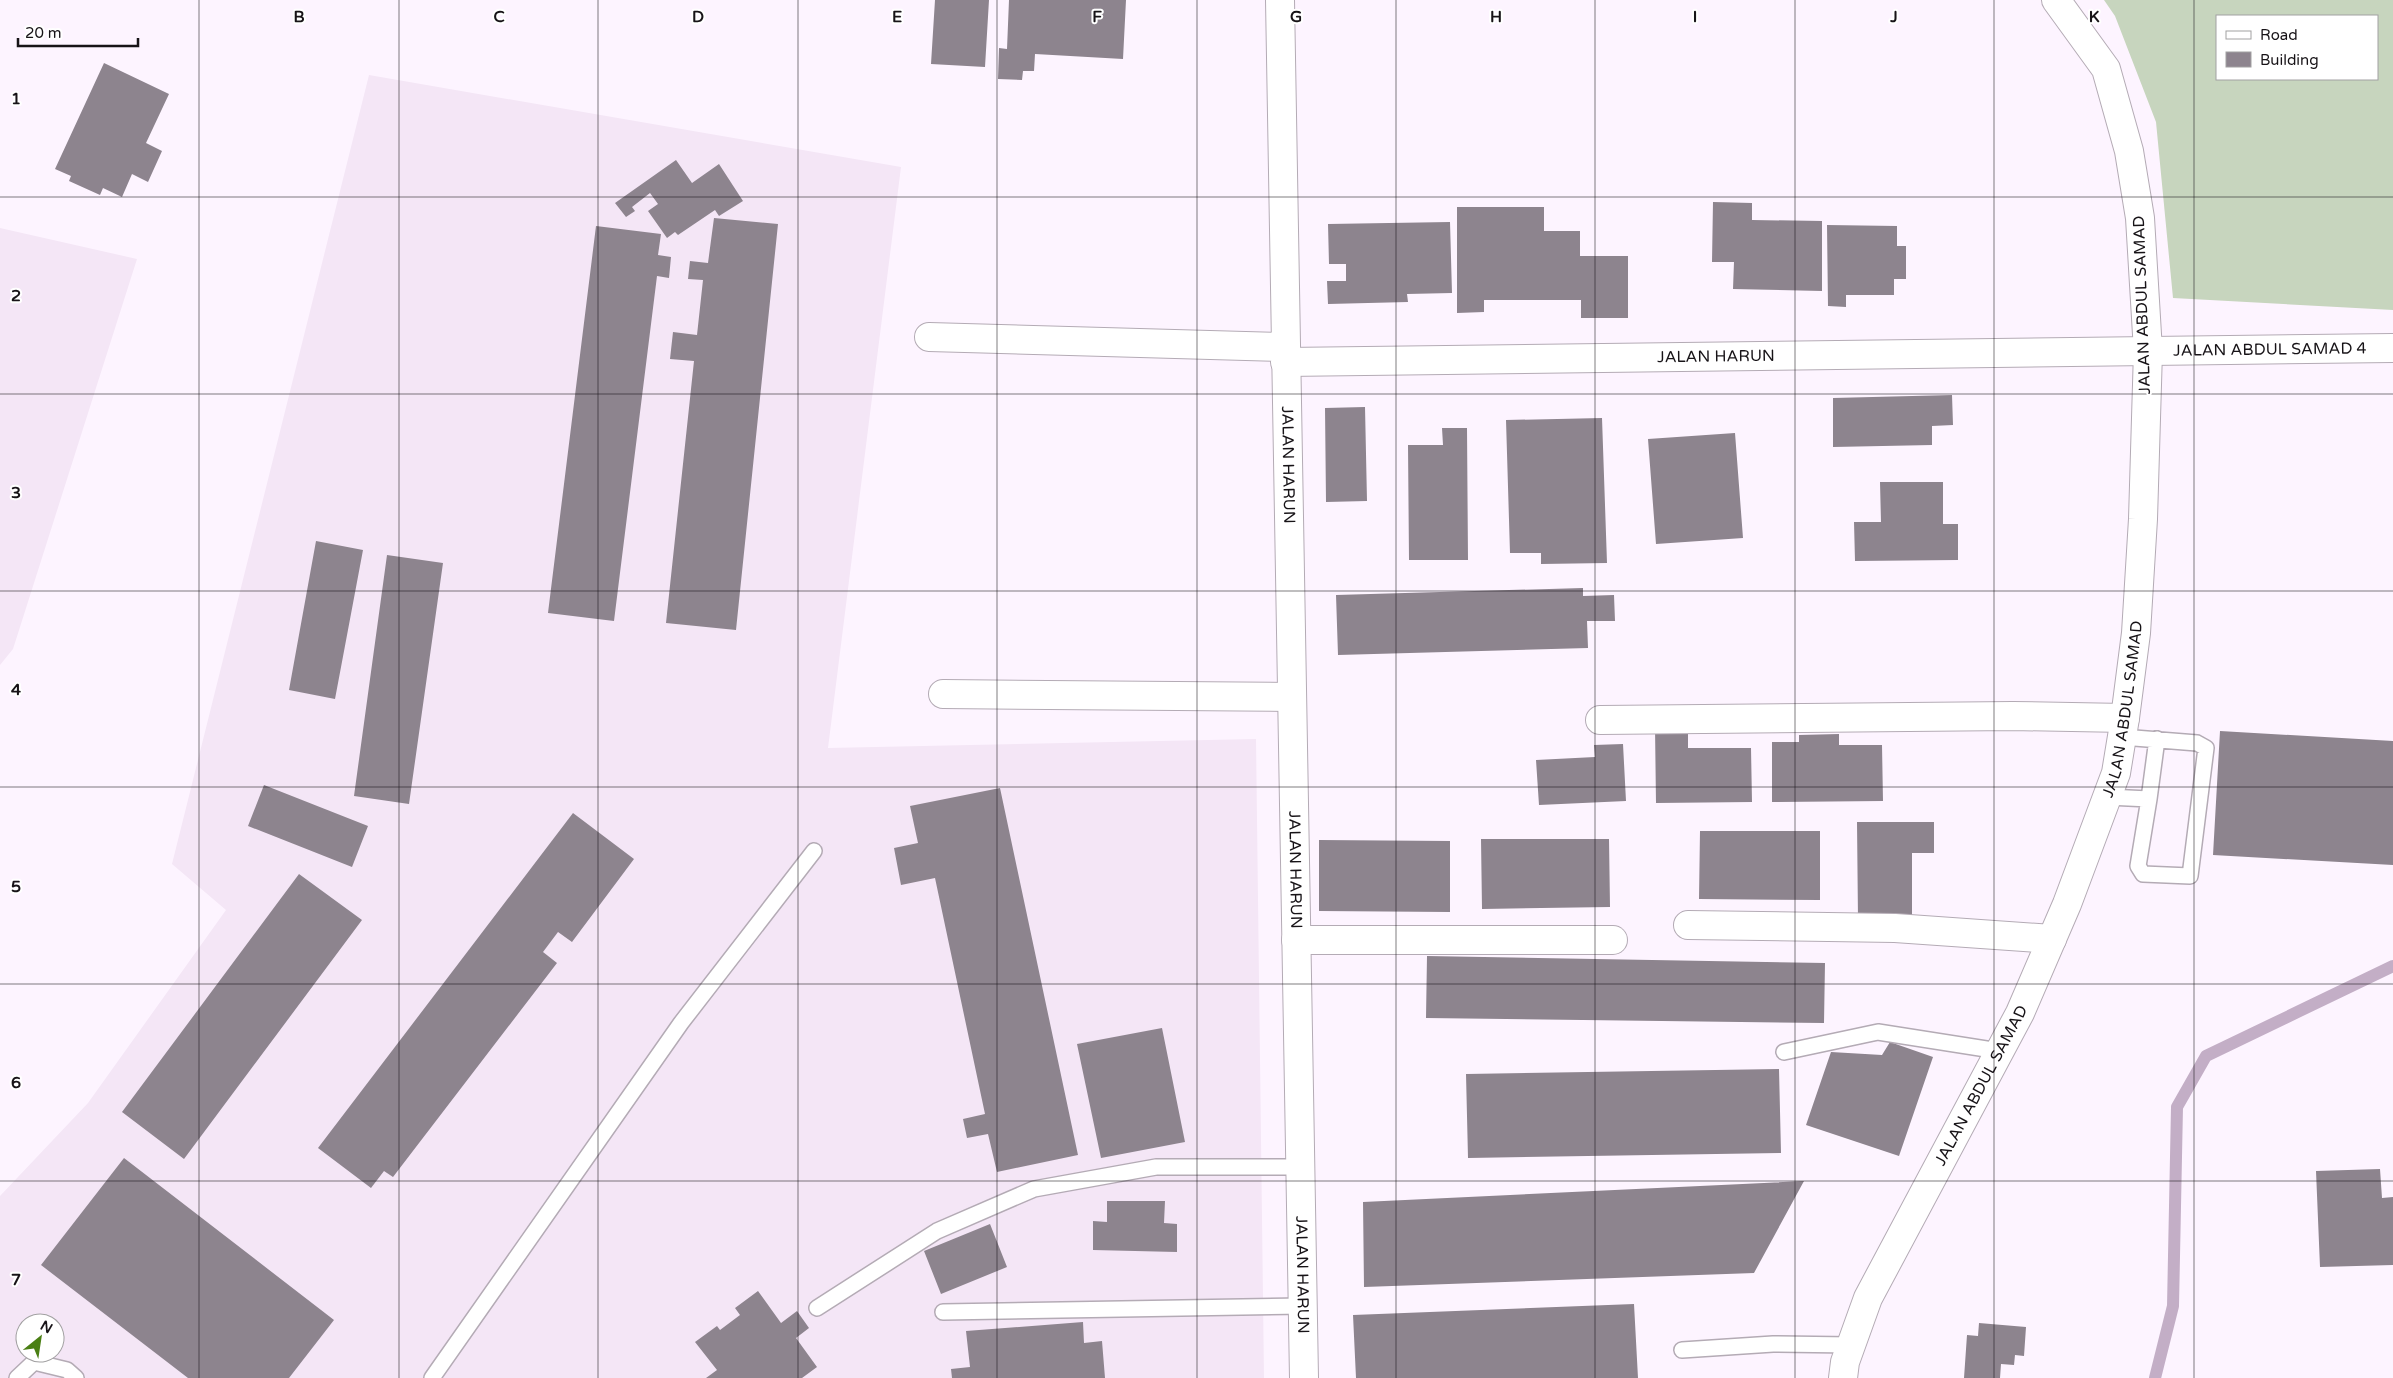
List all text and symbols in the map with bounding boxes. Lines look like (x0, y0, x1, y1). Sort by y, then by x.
text: B (293, 7, 305, 27)
text: C (493, 7, 505, 27)
text: D (692, 7, 704, 27)
text: E (892, 7, 902, 27)
text: F (1092, 7, 1102, 27)
text: G (1290, 7, 1302, 27)
text: H (1490, 7, 1502, 27)
text: I (1693, 7, 1697, 27)
text: J (1889, 7, 1898, 27)
text: K (2089, 7, 2100, 27)
scale bar (18, 15, 138, 47)
legend (2216, 15, 2378, 80)
text: 20 m (25, 24, 62, 42)
text: Road (2260, 26, 2298, 44)
text: Building (2260, 51, 2319, 69)
text: 1 (11, 89, 21, 109)
street label: JALAN ABDUL SAMAD (2129, 215, 2155, 395)
text: 2 (11, 286, 21, 306)
street label: JALAN ABDUL SAMAD 4 (2173, 338, 2367, 361)
street label: JALAN HARUN (1657, 346, 1775, 367)
street label: JALAN HARUN (1277, 406, 1299, 524)
text: 3 (11, 483, 21, 503)
street label: JALAN ABDUL SAMAD (2098, 620, 2147, 800)
text: 4 (11, 680, 21, 700)
street label: JALAN HARUN (1284, 811, 1306, 929)
text: 5 (11, 877, 21, 897)
street label: JALAN ABDUL SAMAD (1930, 1002, 2032, 1169)
text: 6 (11, 1073, 21, 1093)
street label: JALAN HARUN (1291, 1216, 1313, 1334)
text: 7 (11, 1270, 21, 1290)
north arrow (15, 1313, 65, 1363)
text: N (37, 1317, 55, 1337)

